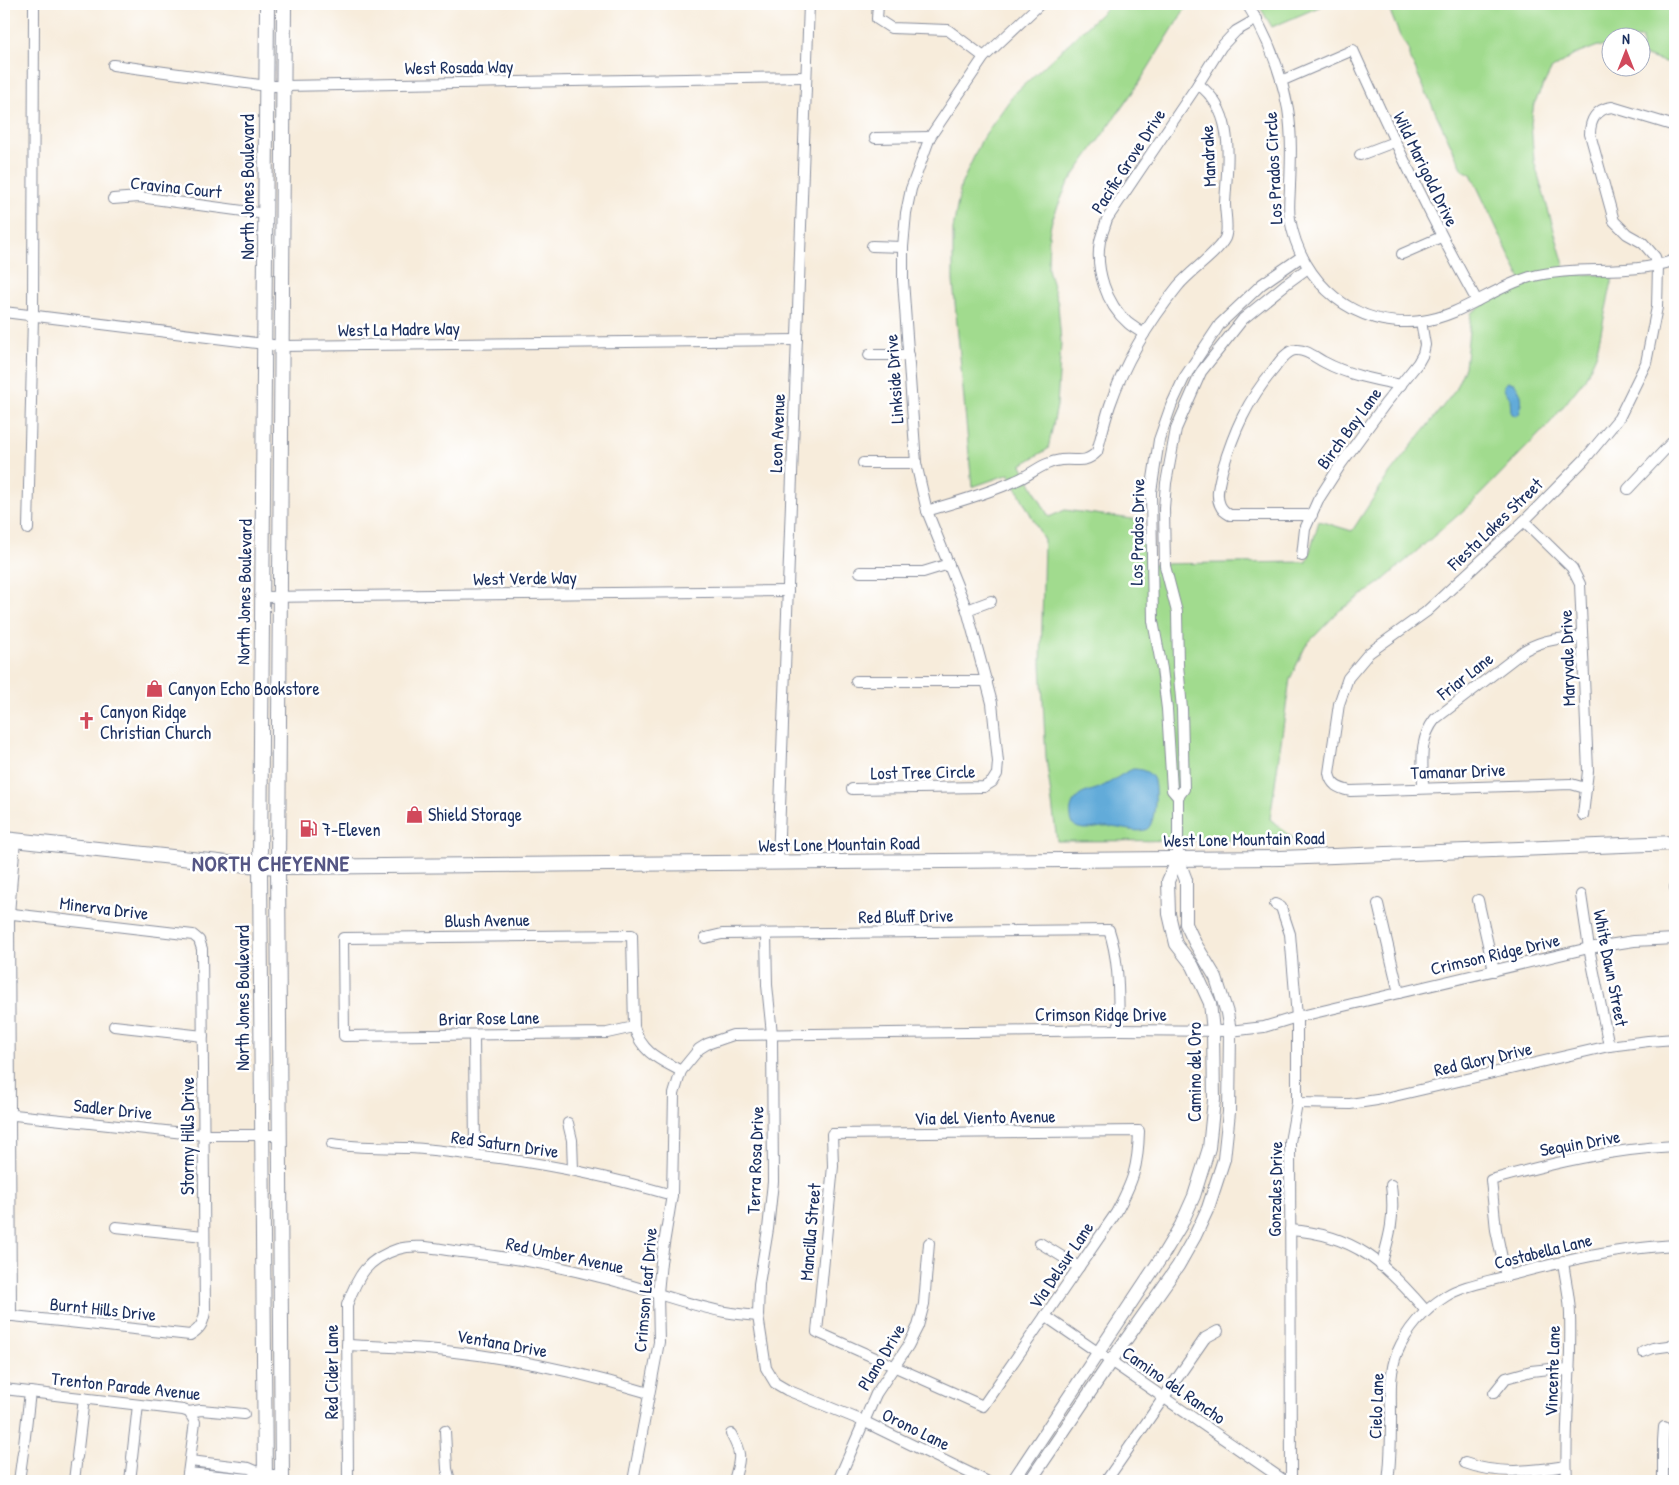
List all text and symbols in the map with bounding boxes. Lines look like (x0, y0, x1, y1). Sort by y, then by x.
north arrow (1602, 28, 1652, 78)
text: N (1622, 29, 1630, 48)
street label: West Rosada Way (404, 54, 514, 80)
street label: Pacific Grove Drive (1085, 104, 1171, 218)
street label: Wild Marigold Drive (1387, 107, 1465, 231)
street label: Los Prados Circle (1258, 111, 1288, 225)
street label: North Jones Boulevard (235, 114, 260, 260)
street label: Mandrake (1194, 125, 1222, 187)
street label: Cravina Court (129, 170, 224, 204)
street label: West La Madre Way (338, 315, 461, 343)
street label: Linkside Drive (878, 333, 910, 425)
street label: Birch Bay Lane (1311, 382, 1387, 474)
street label: Leon Avenue (763, 393, 791, 473)
street label: Fiesta Lakes Street (1441, 472, 1549, 577)
street label: Los Prados Drive (1124, 478, 1150, 586)
street label: North Jones Boulevard (230, 519, 258, 665)
street label: West Verde Way (473, 565, 577, 591)
street label: Maryvale Drive (1553, 609, 1581, 707)
street label: Friar Lane (1431, 646, 1498, 706)
place label: Canyon Echo Bookstore (168, 676, 320, 701)
shop icon: Canyon Echo Bookstore (144, 678, 164, 698)
place label: Canyon Ridge Christian Church (100, 699, 211, 745)
church icon: Canyon Ridge Christian Church (76, 711, 96, 731)
street label: Tamanar Drive (1410, 757, 1506, 785)
street label: Lost Tree Circle (870, 759, 976, 785)
place label: Shield Storage (428, 802, 522, 827)
shop icon: Shield Storage (404, 804, 424, 824)
place label: 7-Eleven (322, 817, 381, 842)
fuel station icon: 7-Eleven (298, 819, 318, 839)
street label: West Lone Mountain Road (1163, 825, 1325, 853)
street label: West Lone Mountain Road (758, 830, 920, 858)
district label: NORTH CHEYENNE (192, 848, 350, 878)
street label: Minerva Drive (58, 890, 150, 926)
street label: Red Bluff Drive (858, 903, 954, 929)
street label: Blush Avenue (444, 907, 530, 933)
street label: White Dawn Street (1587, 908, 1635, 1029)
street label: North Jones Boulevard (230, 925, 255, 1071)
street label: Crimson Ridge Drive (1428, 927, 1562, 981)
street label: Crimson Ridge Drive (1035, 1002, 1167, 1027)
street label: Briar Rose Lane (438, 1005, 540, 1031)
street label: Camino del Oro (1182, 1022, 1207, 1122)
street label: Red Glory Drive (1432, 1036, 1534, 1082)
street label: Stormy Hills Drive (175, 1077, 200, 1195)
street label: Sadler Drive (72, 1092, 154, 1126)
street label: Via del Viento Avenue (914, 1103, 1056, 1131)
street label: Terra Rosa Drive (741, 1106, 769, 1214)
street label: Red Saturn Drive (450, 1124, 560, 1164)
street label: Sequin Drive (1538, 1124, 1622, 1162)
street label: Gonzales Drive (1262, 1141, 1288, 1237)
street label: Mancilla Street (793, 1181, 827, 1282)
street label: Via Delsur Lane (1023, 1217, 1099, 1313)
street label: Crimson Leaf Drive (627, 1227, 663, 1353)
street label: Costabella Lane (1492, 1227, 1594, 1275)
street label: Red Umber Avenue (504, 1230, 626, 1280)
street label: Burnt Hills Drive (49, 1291, 157, 1327)
street label: Plano Drive (851, 1319, 911, 1395)
street label: Ventana Drive (455, 1323, 549, 1363)
street label: Red Cider Lane (319, 1325, 344, 1419)
street label: Vincente Lane (1538, 1325, 1566, 1417)
street label: Camino del Rancho (1117, 1340, 1231, 1430)
street label: Trenton Parade Avenue (50, 1366, 202, 1406)
street label: Cielo Lane (1362, 1372, 1390, 1440)
street label: Orono Lane (878, 1402, 954, 1456)

